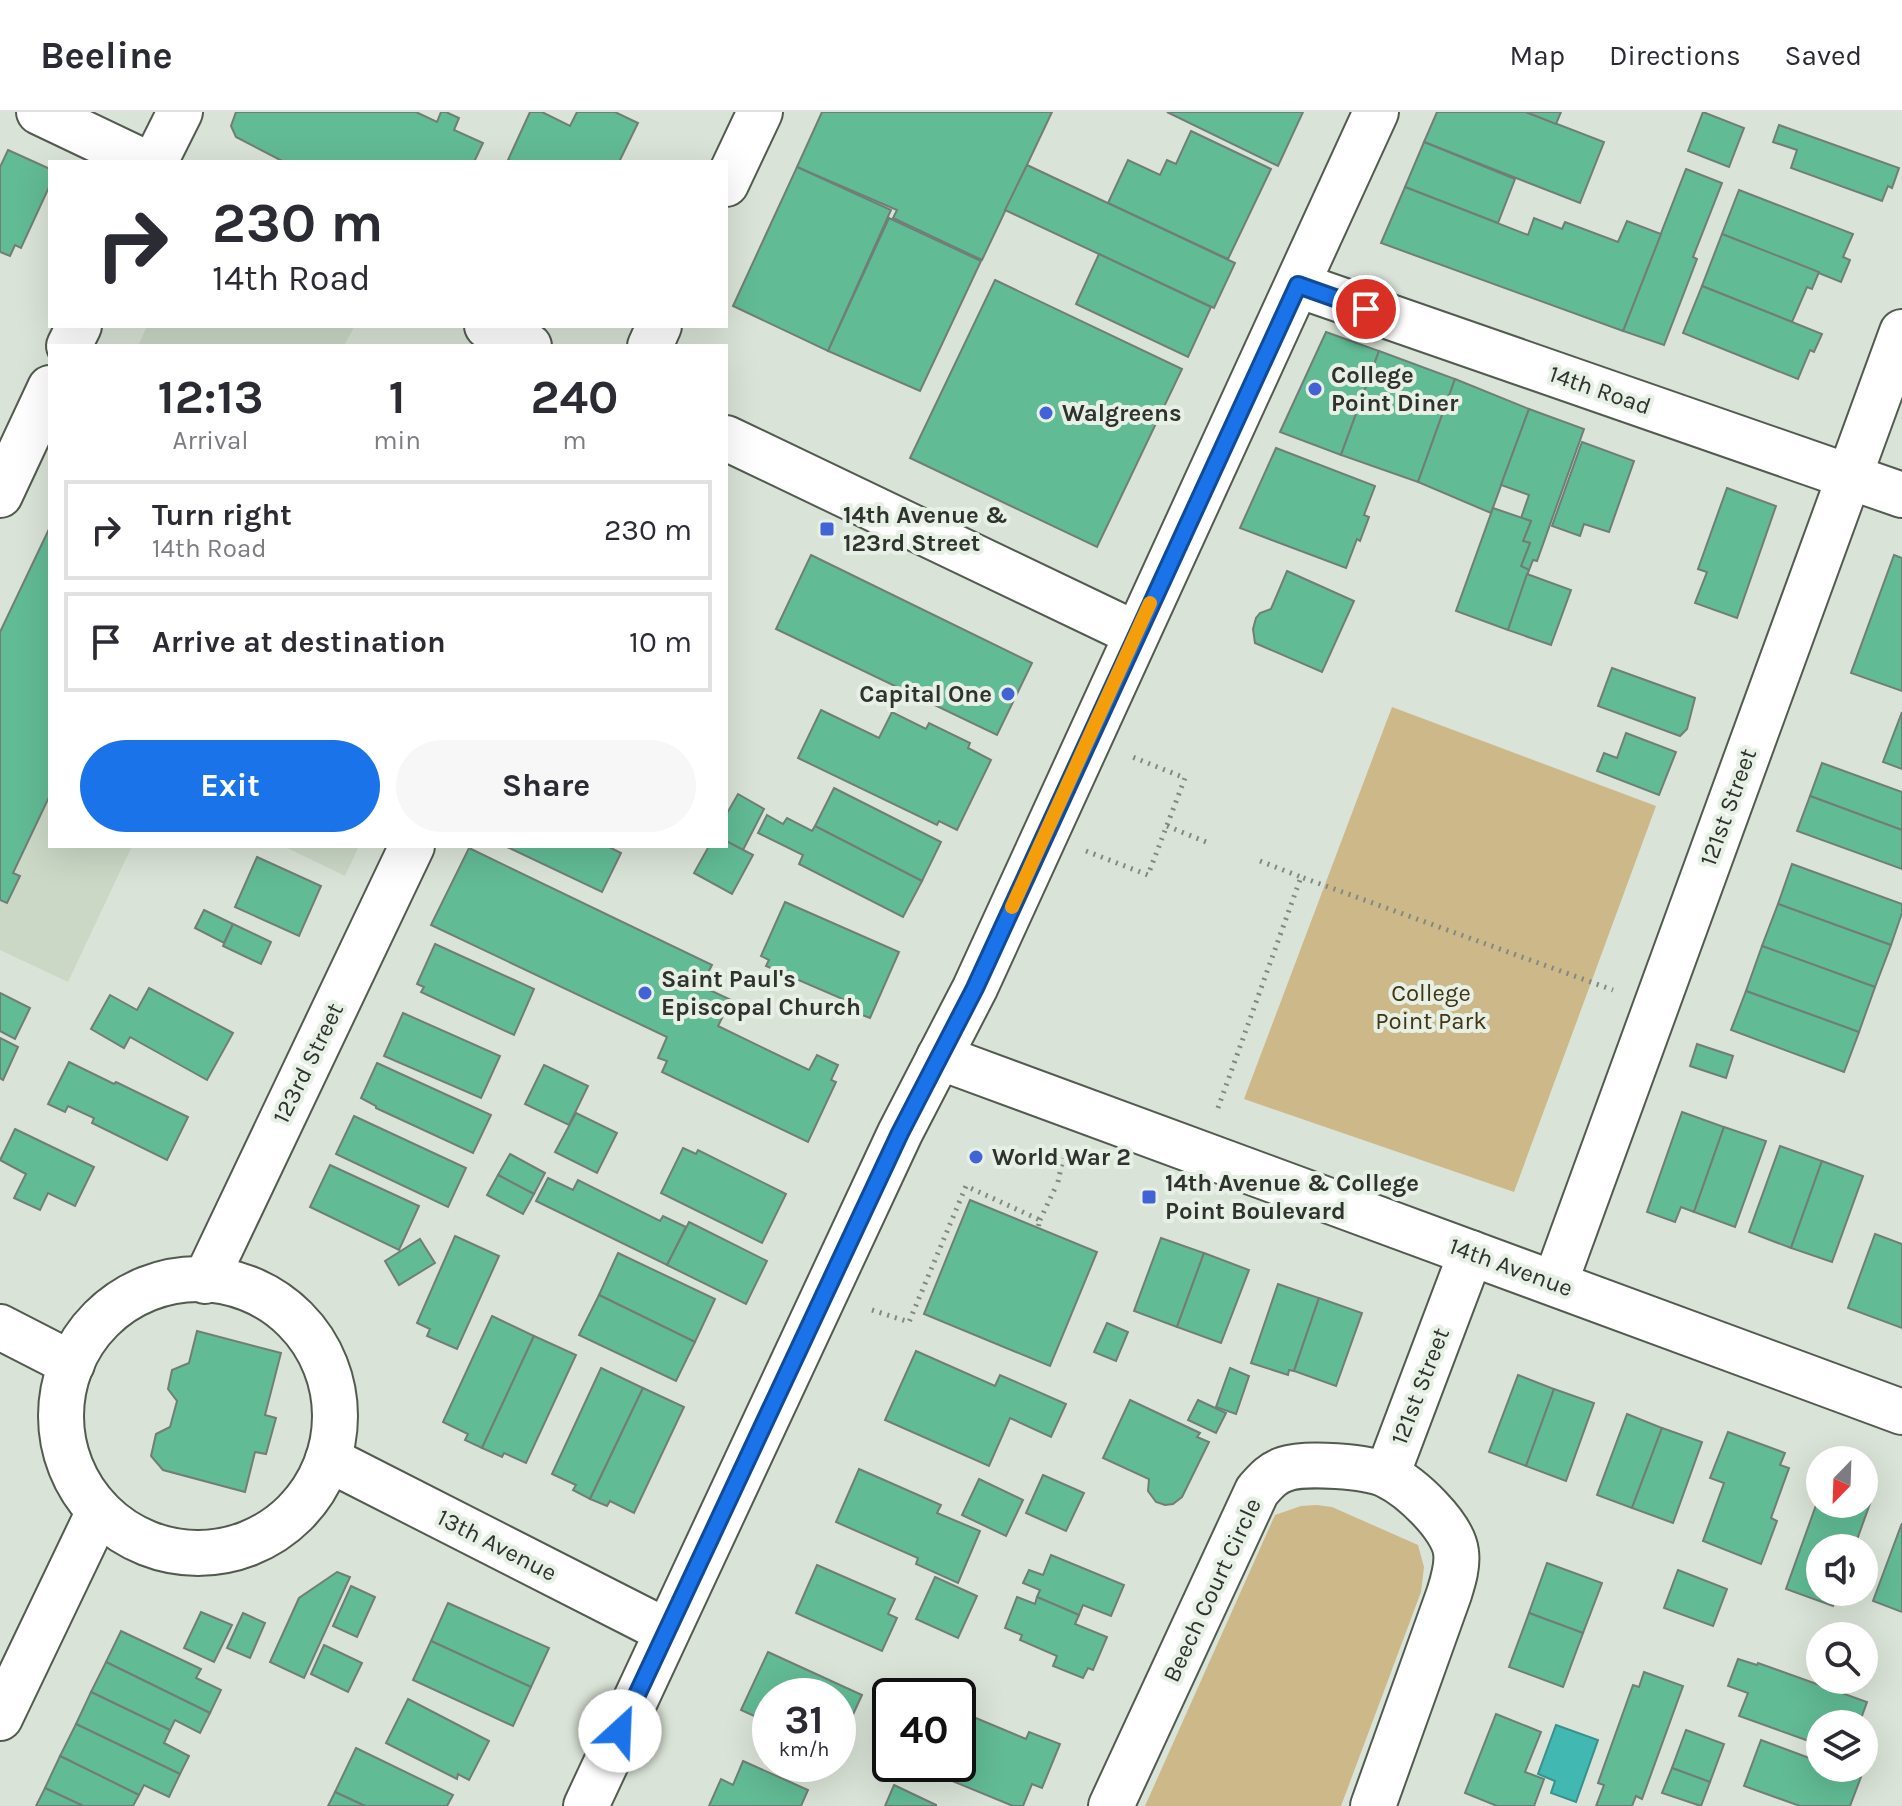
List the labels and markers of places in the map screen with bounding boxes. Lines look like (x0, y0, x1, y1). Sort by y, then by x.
pin (1332, 275, 1400, 343)
place label: College Point Diner (1331, 361, 1459, 417)
marker: College Point Diner (1306, 380, 1324, 398)
place label: Walgreens (1062, 399, 1182, 427)
marker: Walgreens (1037, 404, 1055, 422)
place label: 14th Avenue & 123rd Street (843, 501, 1008, 557)
marker: 14th Avenue & 123rd Street (818, 520, 836, 538)
place label: Capital One (859, 680, 992, 708)
marker: Capital One (999, 685, 1017, 703)
place label: Saint Paul's Episcopal Church (661, 965, 861, 1021)
marker: Saint Paul's Episcopal Church (636, 984, 654, 1002)
place label: World War 2 (992, 1143, 1131, 1171)
marker: World War 2 (967, 1148, 985, 1166)
place label: 14th Avenue & College Point Boulevard (1165, 1169, 1419, 1225)
marker: 14th Avenue & College Point Boulevard (1140, 1188, 1158, 1206)

